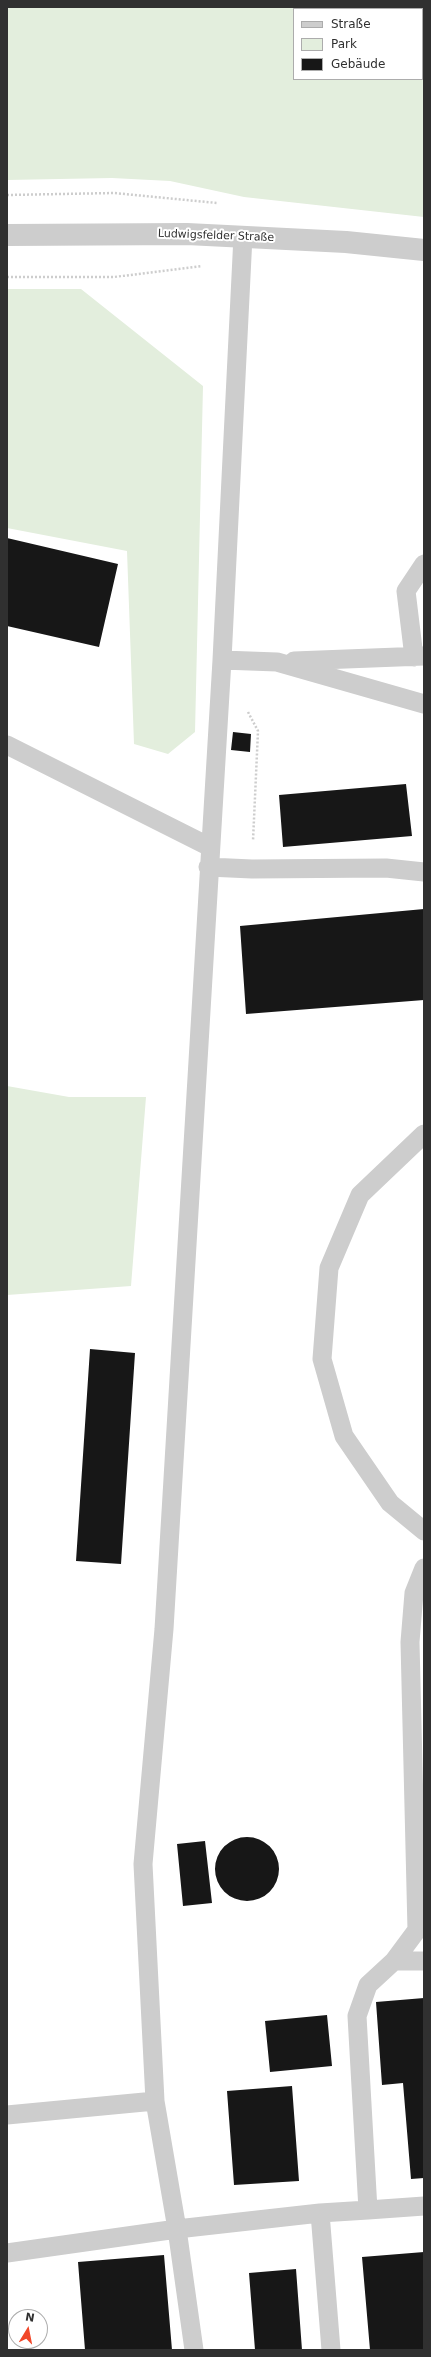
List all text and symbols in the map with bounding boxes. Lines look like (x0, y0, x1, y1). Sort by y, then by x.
legend (293, 8, 423, 80)
text: Straße (331, 17, 371, 31)
text: Park (331, 37, 357, 51)
text: Gebäude (331, 57, 385, 71)
street label: Ludwigsfelder Straße (158, 227, 274, 245)
north arrow (8, 2309, 48, 2349)
text: N (24, 2310, 36, 2325)

